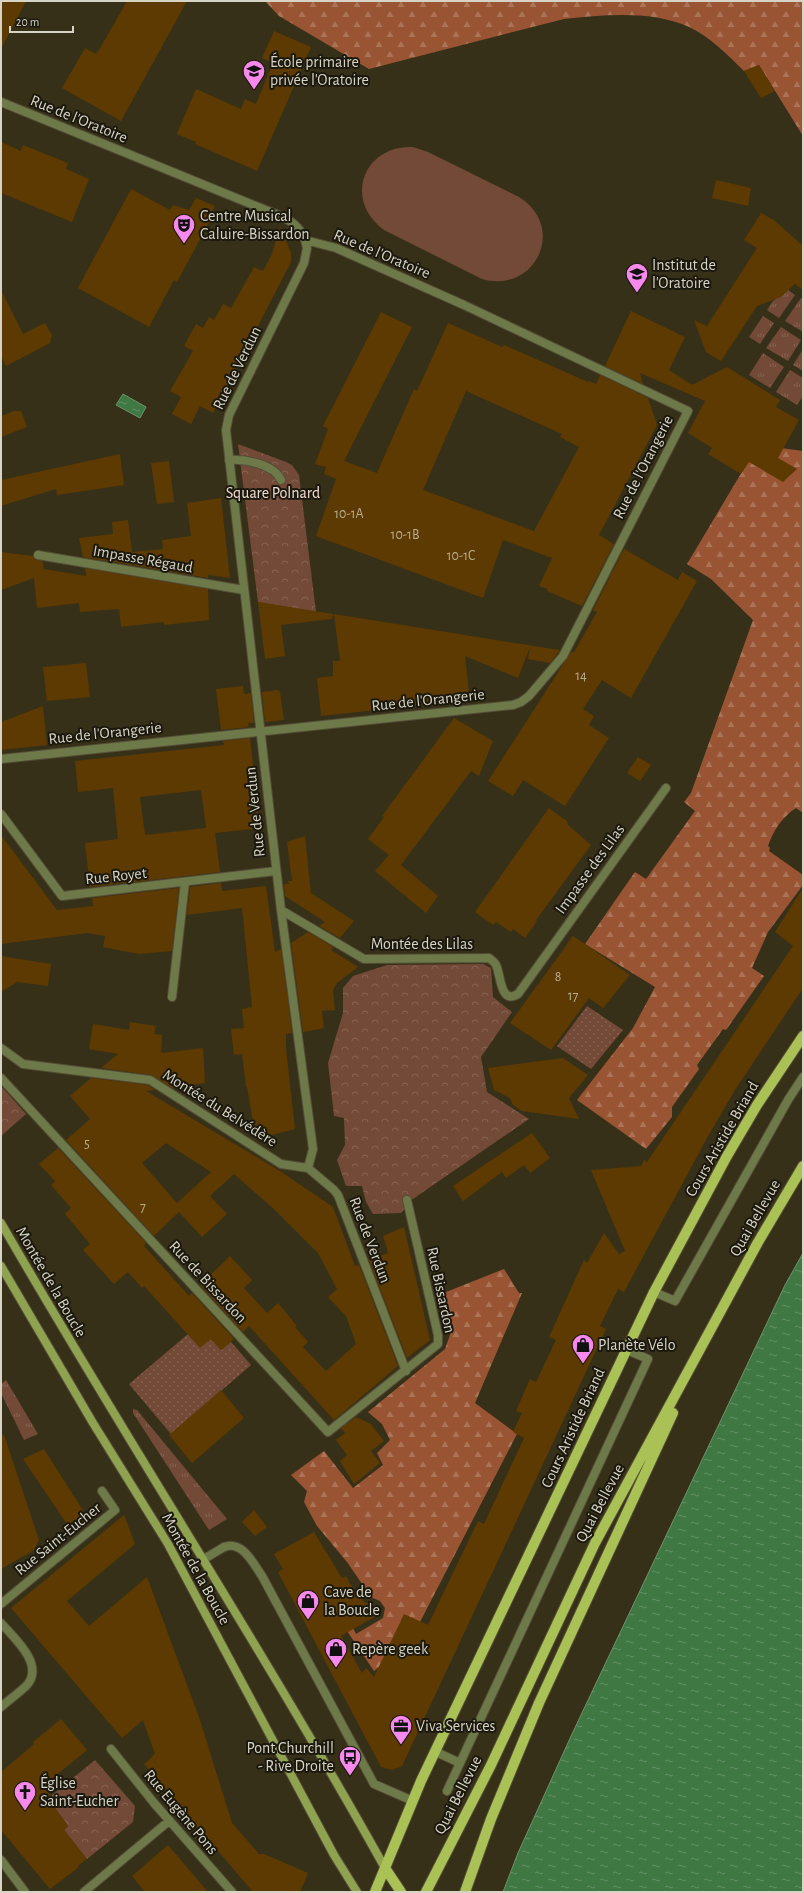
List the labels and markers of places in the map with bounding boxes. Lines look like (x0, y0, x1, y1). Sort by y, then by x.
place label: École primaire privée l'Oratoire (270, 52, 369, 88)
school or university icon: École primaire privée l'Oratoire (241, 58, 267, 91)
place label: Centre Musical Caluire-Bissardon (200, 208, 310, 242)
theatre icon: Centre Musical Caluire-Bissardon (171, 212, 197, 245)
place label: Institut de l'Oratoire (652, 257, 716, 291)
school or university icon: Institut de l'Oratoire (624, 261, 650, 294)
shop icon: Planète Vélo (570, 1332, 596, 1365)
place label: Planète Vélo (598, 1337, 676, 1353)
place label: Cave de la Boucle (324, 1584, 380, 1618)
shop icon: Cave de la Boucle (295, 1588, 321, 1621)
shop icon: Repère geek (323, 1636, 349, 1669)
place label: Repère geek (352, 1641, 429, 1657)
office icon: Viva Services (388, 1713, 414, 1746)
place label: Viva Services (416, 1718, 496, 1734)
place label: Pont Churchill - Rive Droite (247, 1740, 334, 1774)
bus stop icon: Pont Churchill - Rive Droite (337, 1744, 363, 1777)
place label: Église Saint-Eucher (40, 1773, 119, 1809)
church icon: Église Saint-Eucher (12, 1779, 38, 1812)

